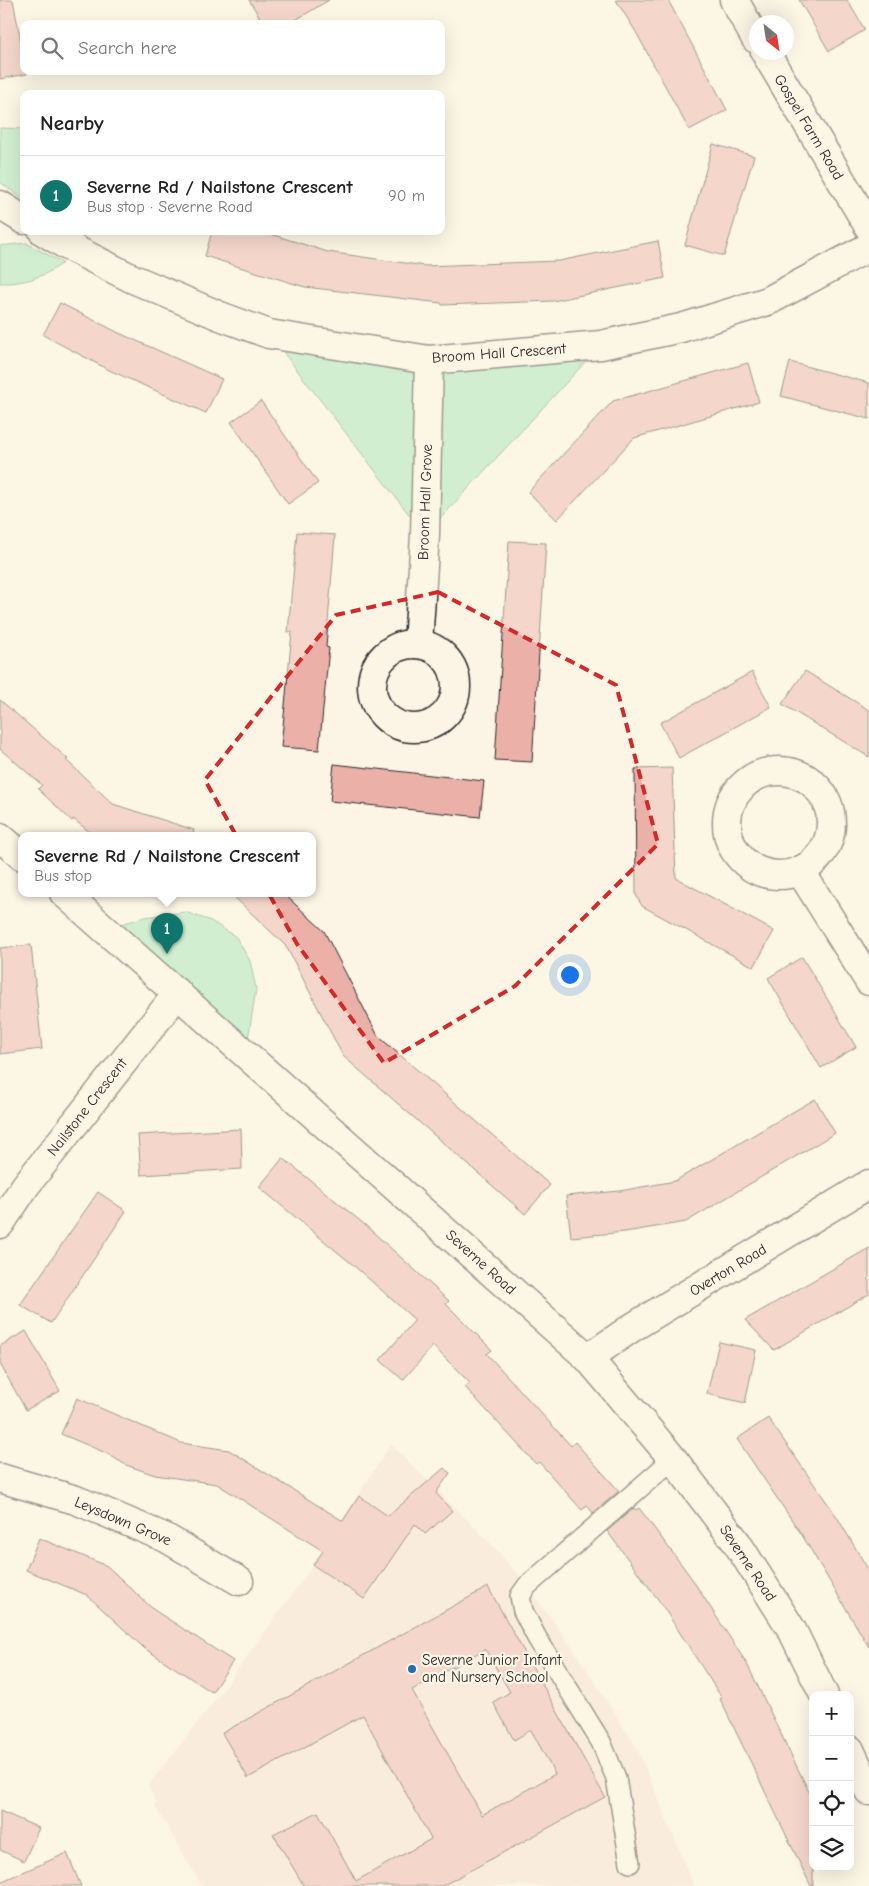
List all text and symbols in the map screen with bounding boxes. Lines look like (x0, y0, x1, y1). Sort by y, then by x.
north arrow (749, 15, 794, 60)
search box (20, 20, 445, 75)
icon: search (38, 34, 66, 62)
text: Search here (78, 37, 177, 59)
street label: Gospel Farm Road (770, 71, 848, 183)
text: Nearby (40, 111, 104, 135)
text: Severne Rd / Nailstone Crescent (87, 176, 353, 198)
text: 1 (53, 187, 59, 205)
text: 90 m (388, 187, 425, 205)
text: Bus stop · Severne Road (87, 198, 253, 216)
street label: Broom Hall Crescent (431, 339, 567, 367)
street label: Broom Hall Grove (414, 443, 436, 560)
popup (18, 832, 316, 897)
text: Severne Rd / Nailstone Crescent (34, 845, 300, 867)
text: Bus stop (34, 867, 92, 885)
pin: 1 (151, 913, 183, 954)
your location (557, 962, 583, 988)
street label: Nailstone Crescent (43, 1054, 131, 1159)
street label: Severne Road (442, 1226, 520, 1298)
street label: Overton Road (686, 1240, 770, 1300)
street label: Leysdown Grove (72, 1493, 175, 1550)
street label: Severne Road (716, 1521, 780, 1605)
place label: Severne Junior Infant and Nursery School (422, 1651, 562, 1686)
marker: Severne Junior Infant and Nursery School (406, 1663, 418, 1675)
map controls (809, 1691, 854, 1871)
button: + (809, 1691, 854, 1736)
button: − (809, 1736, 854, 1781)
button: locate (809, 1781, 854, 1826)
button: layers (809, 1826, 854, 1871)

